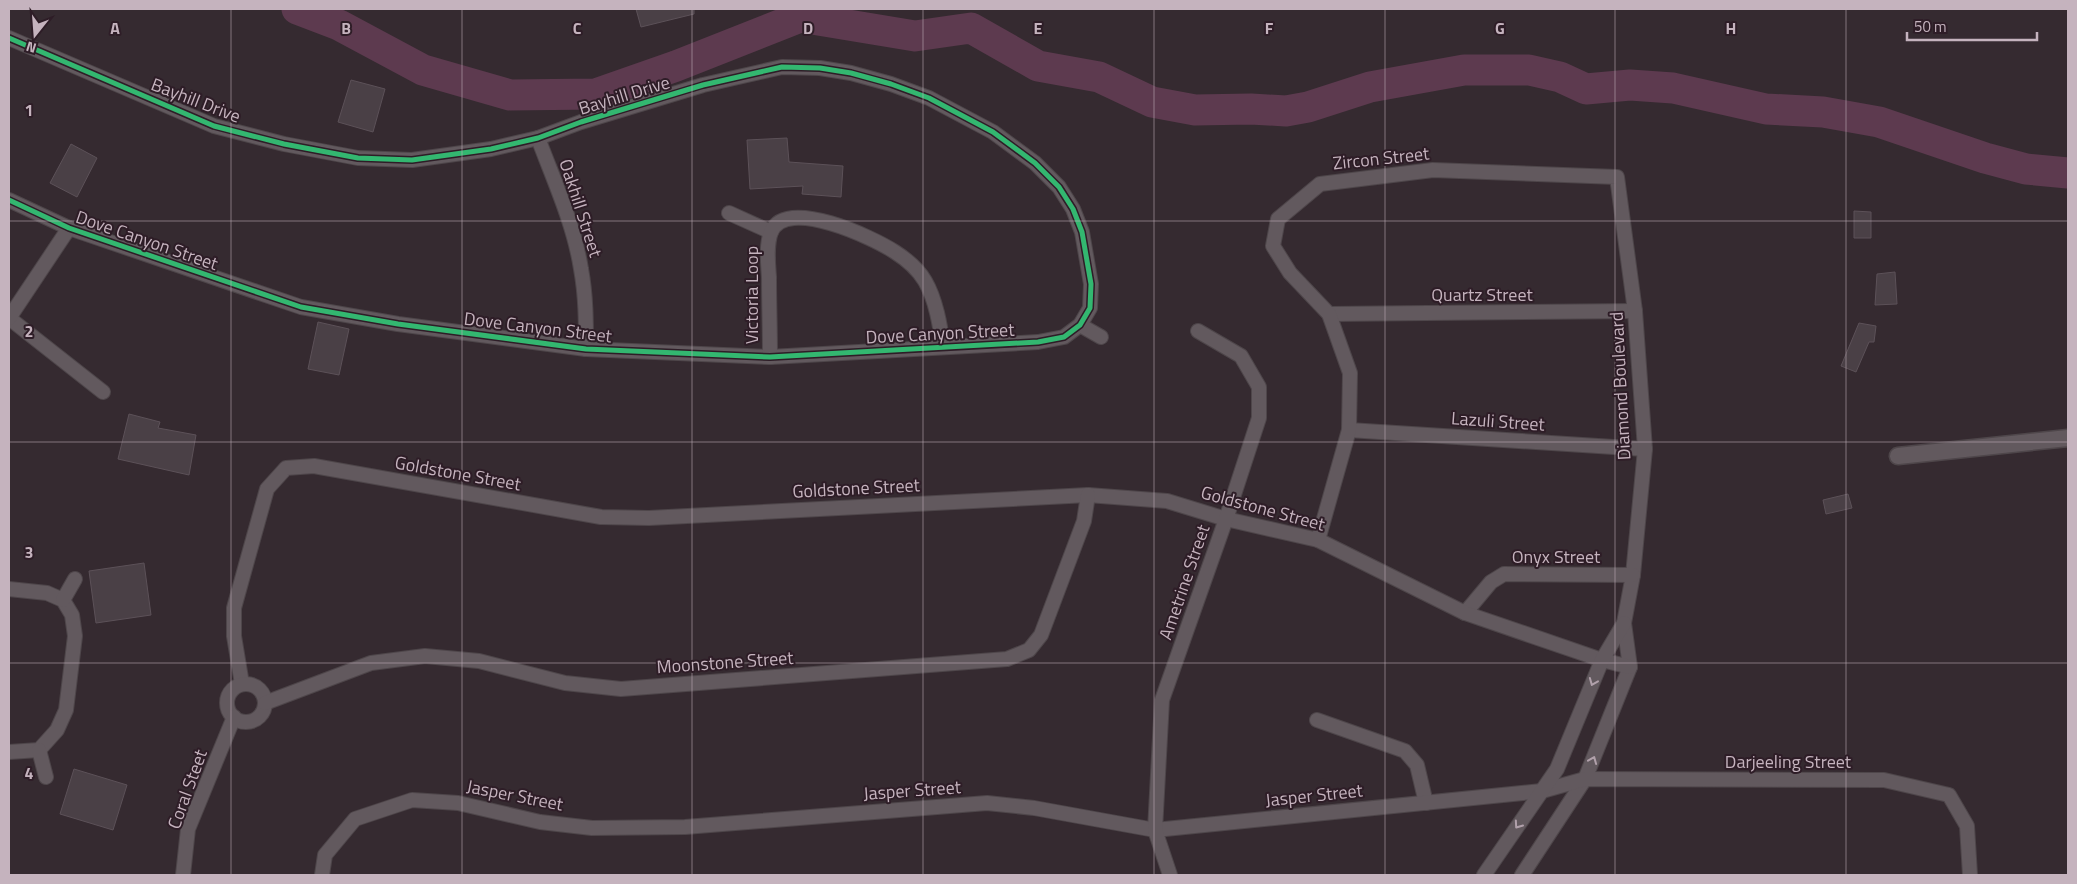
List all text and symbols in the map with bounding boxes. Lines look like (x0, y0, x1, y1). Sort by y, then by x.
north arrow (10, 10, 60, 60)
scale bar (1907, 10, 2037, 42)
text: 50 m (1914, 15, 1947, 38)
text: A (110, 16, 120, 40)
text: B (341, 16, 351, 40)
text: C (573, 16, 582, 40)
text: D (803, 16, 813, 40)
text: E (1034, 16, 1043, 40)
text: F (1265, 16, 1274, 40)
text: G (1495, 16, 1505, 40)
text: H (1726, 16, 1736, 40)
text: N (23, 36, 39, 59)
street label: Bayhill Drive (575, 68, 673, 122)
street label: Bayhill Drive (147, 71, 245, 129)
text: 1 (25, 98, 33, 122)
street label: Zircon Street (1331, 139, 1431, 176)
street label: Oakhill Street (552, 155, 610, 261)
street label: Dove Canyon Street (72, 203, 222, 277)
street label: Victoria Loop (738, 246, 765, 344)
street label: Quartz Street (1431, 281, 1533, 308)
street label: Dove Canyon Street (462, 305, 614, 350)
street label: Diamond Boulevard (1603, 311, 1637, 461)
street label: Dove Canyon Street (865, 316, 1016, 350)
text: 2 (25, 319, 33, 343)
street label: Lazuli Street (1450, 404, 1546, 438)
street label: Goldstone Street (393, 449, 524, 497)
street label: Goldstone Street (792, 471, 921, 505)
street label: Goldstone Street (1198, 478, 1329, 538)
street label: Ametrine Street (1152, 520, 1217, 643)
text: 3 (25, 540, 33, 564)
street label: Onyx Street (1512, 543, 1601, 570)
street label: Moonstone Street (656, 644, 795, 680)
one-way arrow (1589, 677, 1599, 686)
street label: Coral Steet (160, 745, 214, 833)
street label: Darjeeling Street (1725, 748, 1852, 775)
one-way arrow (1587, 756, 1597, 765)
text: 4 (25, 761, 34, 785)
street label: Jasper Street (464, 772, 566, 818)
street label: Jasper Street (862, 773, 962, 807)
street label: Jasper Street (1264, 776, 1365, 814)
one-way arrow (1515, 819, 1524, 829)

